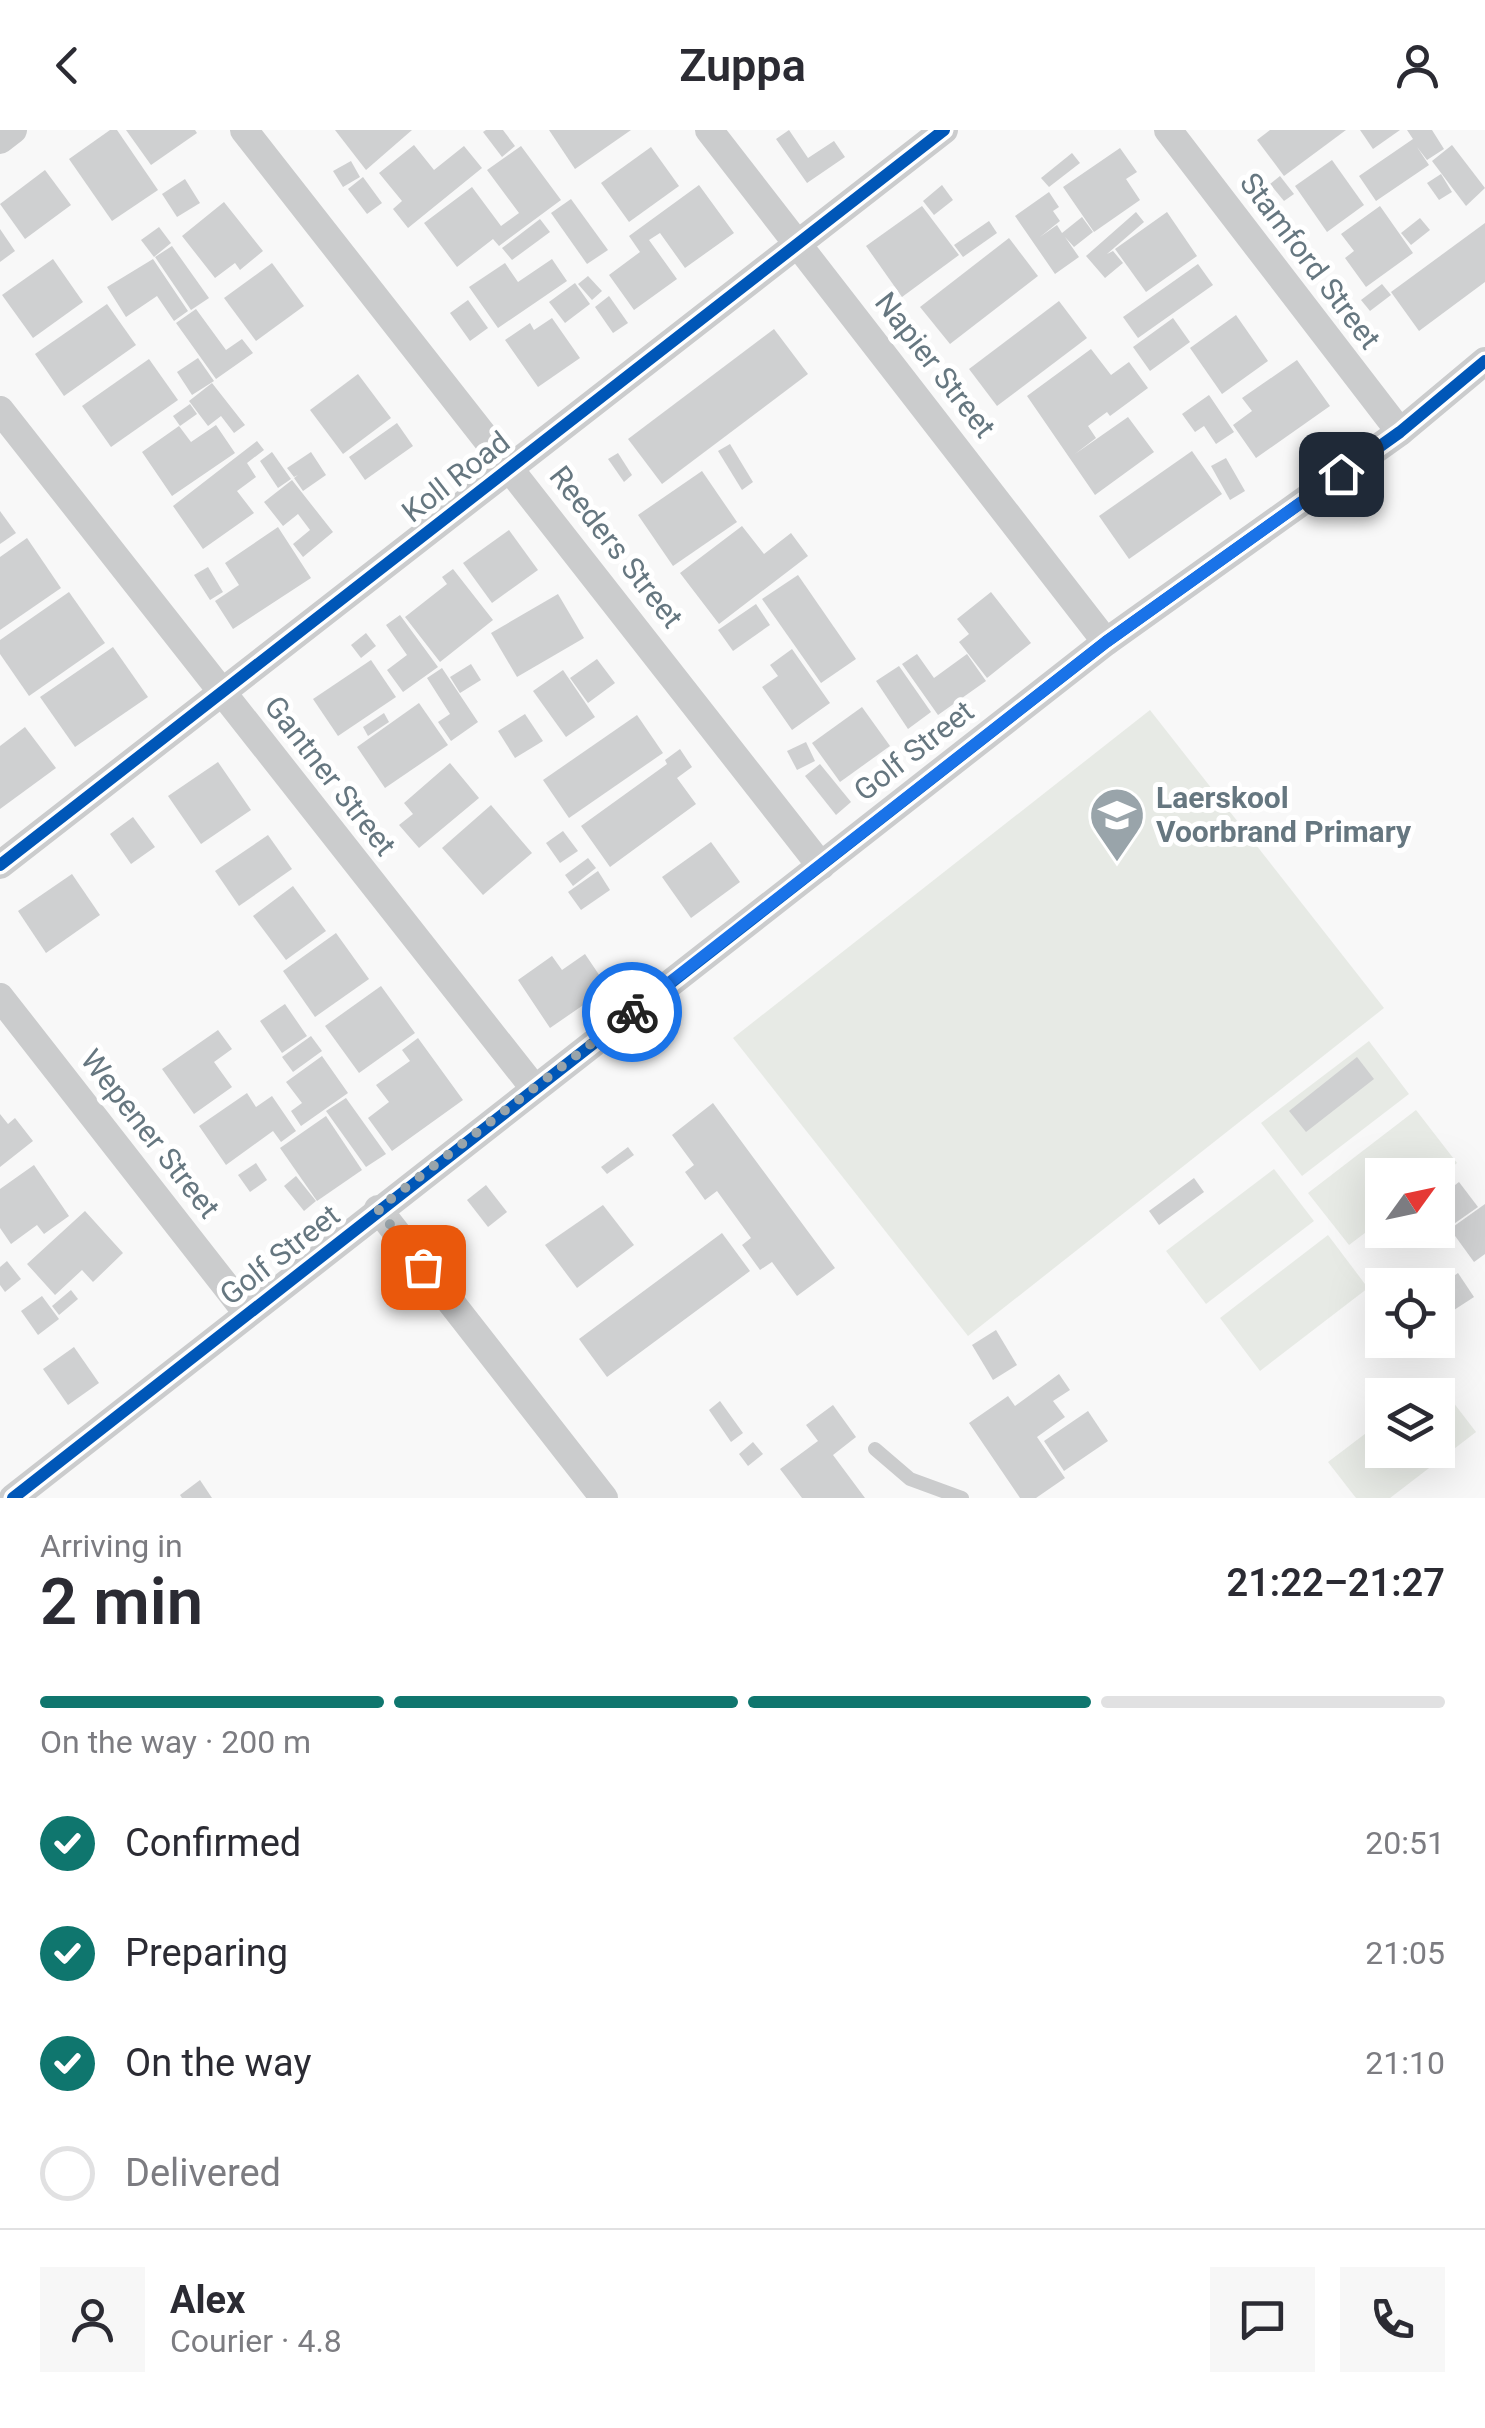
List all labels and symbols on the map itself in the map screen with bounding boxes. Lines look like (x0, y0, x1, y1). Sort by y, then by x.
street label: Stamford Street (1233, 166, 1388, 356)
street label: Napier Street (868, 285, 1003, 444)
street label: Koll Road (395, 424, 516, 529)
pin (1299, 432, 1384, 517)
street label: Reeders Street (542, 459, 690, 634)
street label: Gantner Street (257, 689, 403, 862)
street label: Golf Street (847, 693, 980, 808)
place label: Laerskool Voorbrand Primary (1156, 780, 1412, 849)
school or university icon: Laerskool Voorbrand Primary (1087, 785, 1147, 864)
courier (582, 962, 682, 1062)
street label: Wepener Street (74, 1043, 227, 1225)
north arrow (1365, 1158, 1455, 1248)
street label: Golf Street (213, 1197, 346, 1312)
pin (381, 1225, 466, 1310)

